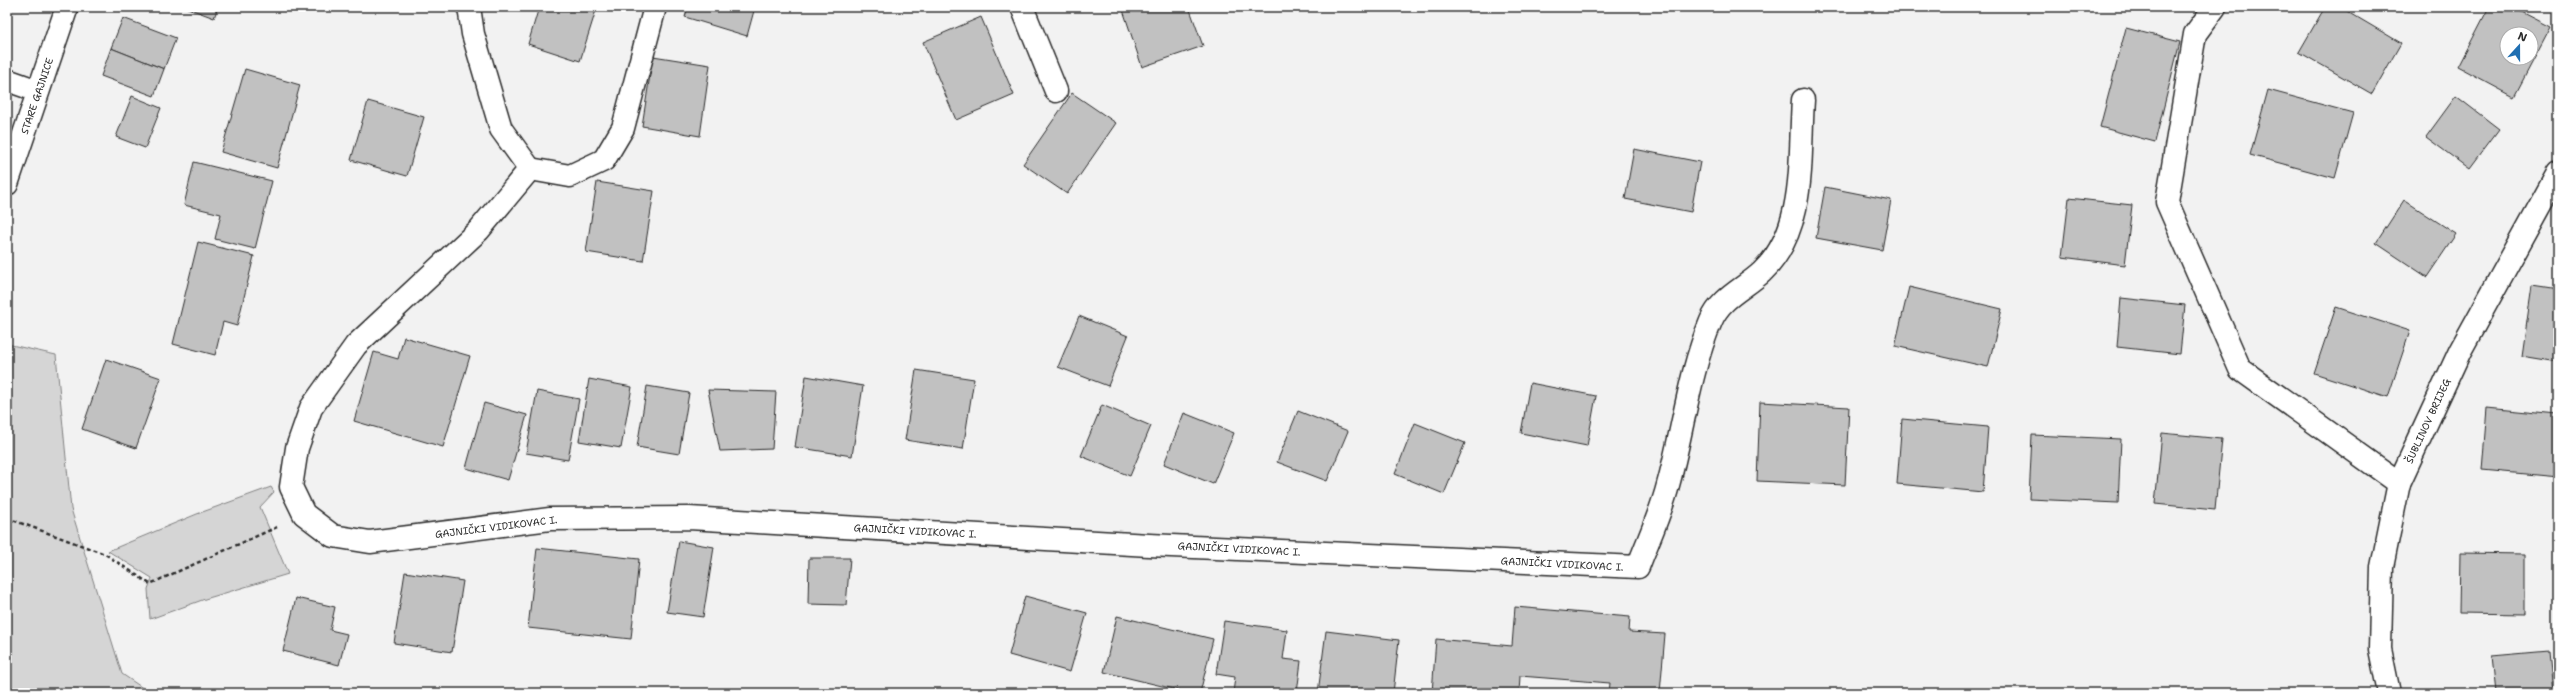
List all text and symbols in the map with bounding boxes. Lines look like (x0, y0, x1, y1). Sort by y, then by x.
north arrow (2499, 26, 2539, 66)
text: N (2516, 29, 2529, 46)
street label: STARE GAJNICE (18, 56, 56, 136)
street label: ŠUBLINOV BRIJEG (2403, 376, 2454, 465)
street label: GAJNIČKI VIDIKOVAC I. (434, 513, 558, 541)
street label: GAJNIČKI VIDIKOVAC I. (853, 521, 977, 541)
street label: GAJNIČKI VIDIKOVAC I. (1177, 539, 1301, 559)
street label: GAJNIČKI VIDIKOVAC I. (1500, 554, 1624, 574)

